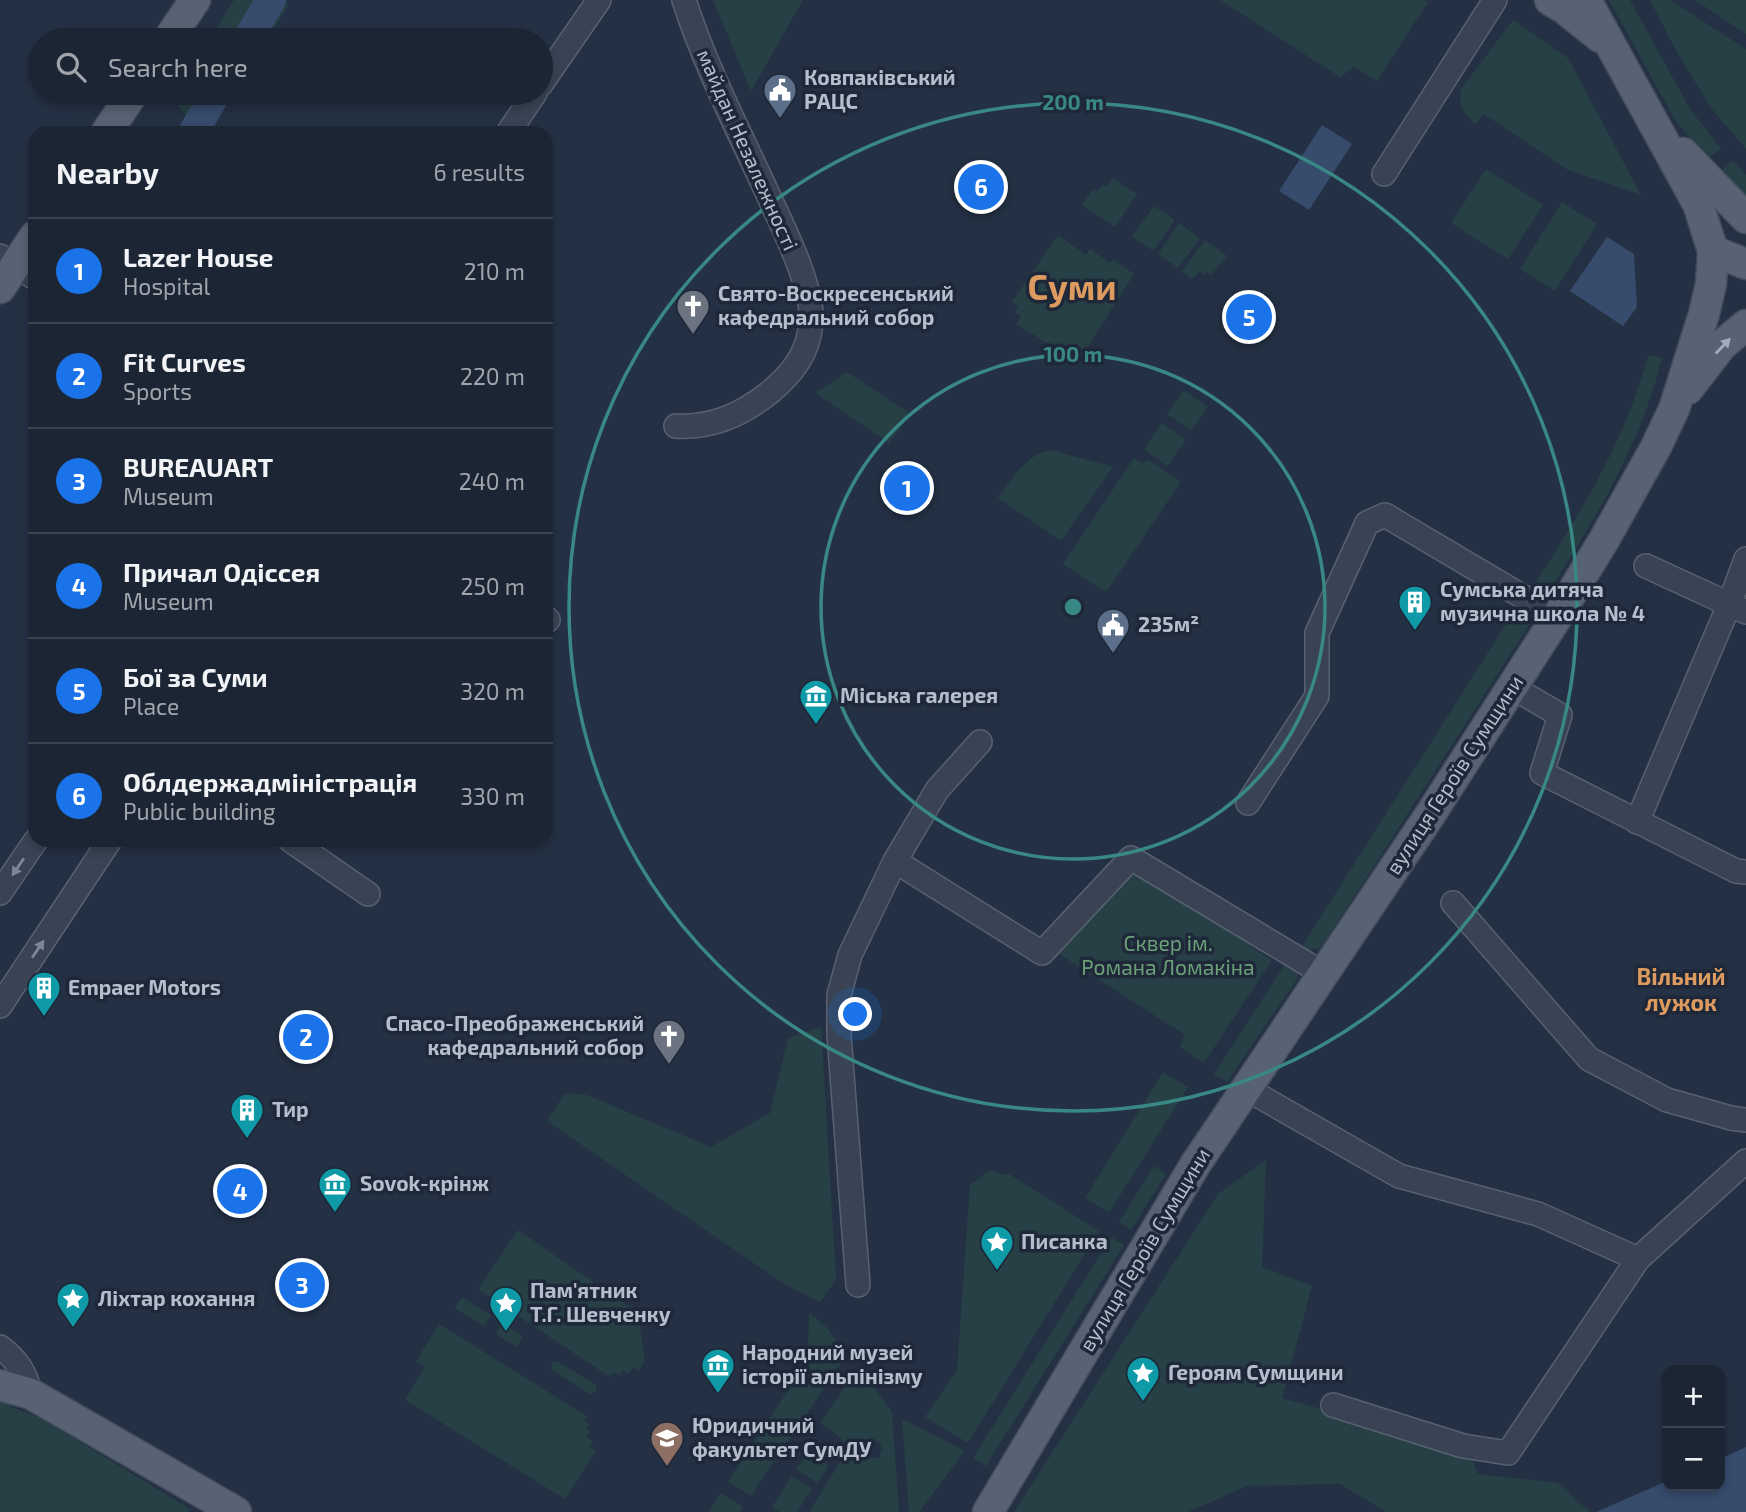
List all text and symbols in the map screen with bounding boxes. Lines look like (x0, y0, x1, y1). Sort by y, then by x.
search box (28, 28, 553, 105)
street label: майдан Незалежності (693, 45, 804, 254)
icon: search (52, 48, 90, 86)
text: Search here (108, 51, 248, 82)
place label: Ковпаківський РАЦС (804, 64, 956, 113)
public building icon: Ковпаківський РАЦС (761, 71, 799, 120)
text: 200 m (1042, 89, 1104, 114)
text: Nearby (56, 154, 159, 190)
text: 6 results (434, 158, 525, 186)
pin: 6 (958, 161, 1004, 213)
text: Lazer House (123, 241, 273, 272)
text: 1 (74, 257, 84, 285)
text: 210 m (464, 257, 525, 285)
district label: Суми (1027, 265, 1117, 308)
text: Hospital (123, 272, 210, 300)
place label: Свято-Воскресенський кафедральний собор (718, 280, 954, 329)
church icon: Свято-Воскресенський кафедральний собор (674, 287, 712, 336)
pin: 5 (1226, 291, 1272, 343)
one-way arrow (1714, 338, 1730, 355)
text: 100 m (1044, 341, 1102, 366)
text: Fit Curves (123, 346, 246, 377)
text: 2 (72, 362, 86, 390)
text: 220 m (460, 362, 525, 390)
text: Sports (123, 377, 192, 405)
text: BUREAUART (123, 451, 273, 482)
pin: 1 (884, 462, 930, 514)
text: 3 (72, 467, 86, 495)
text: 240 m (459, 467, 525, 495)
text: Museum (123, 482, 214, 510)
text: Причал Одіссея (123, 556, 320, 587)
text: 4 (72, 572, 86, 600)
text: 250 m (461, 572, 525, 600)
place label: Сумська дитяча музична школа № 4 (1440, 576, 1645, 625)
building icon: Сумська дитяча музична школа № 4 (1396, 583, 1434, 632)
text: Museum (123, 587, 214, 615)
centre of rings (1061, 595, 1085, 619)
public building icon: 235м² (1094, 606, 1132, 655)
place label: 235м² (1138, 611, 1199, 636)
text: Бої за Суми (123, 661, 268, 692)
street label: вулиця Героїв Сумщини (1380, 670, 1528, 879)
text: 5 (73, 677, 85, 705)
text: 320 m (460, 677, 525, 705)
museum icon: Міська галерея (797, 677, 835, 726)
place label: Міська галерея (840, 682, 998, 707)
text: Place (123, 692, 179, 720)
text: Облдержадміністрація (123, 766, 417, 797)
text: 6 (72, 782, 86, 810)
text: 330 m (460, 782, 525, 810)
text: Public building (123, 797, 276, 825)
one-way arrow (11, 858, 25, 876)
park label: Сквер ім. Романа Ломакіна (1081, 930, 1255, 979)
one-way arrow (31, 940, 45, 958)
district label: Вільний лужок (1636, 962, 1726, 1016)
building icon: Empaer Motors (25, 969, 63, 1018)
place label: Empaer Motors (68, 974, 221, 999)
your location (838, 997, 872, 1031)
place label: Спасо-Преображенський кафедральний собор (385, 1010, 644, 1059)
pin: 2 (283, 1011, 329, 1063)
church icon: Спасо-Преображенський кафедральний собор (650, 1017, 688, 1066)
building icon: Тир (228, 1091, 266, 1140)
place label: Тир (272, 1096, 309, 1121)
street label: вулиця Героїв Сумщини (1073, 1143, 1215, 1356)
pin: 4 (217, 1165, 263, 1217)
museum icon: Sovok-крінж (316, 1165, 354, 1214)
place label: Sovok-крінж (360, 1170, 489, 1195)
place icon: Писанка (978, 1223, 1016, 1272)
place label: Писанка (1021, 1228, 1108, 1253)
pin: 3 (279, 1259, 325, 1311)
place label: Пам'ятник Т.Г. Шевченку (530, 1277, 671, 1326)
place icon: Ліхтар кохання (54, 1280, 92, 1329)
place icon: Пам'ятник Т.Г. Шевченку (487, 1284, 525, 1333)
place label: Ліхтар кохання (98, 1285, 255, 1310)
place label: Народний музей історії альпінізму (742, 1339, 923, 1388)
museum icon: Народний музей історії альпінізму (699, 1346, 737, 1395)
place icon: Героям Сумщини (1124, 1354, 1162, 1403)
place label: Героям Сумщини (1168, 1359, 1344, 1384)
map controls (1662, 1365, 1725, 1491)
button: + (1662, 1365, 1725, 1428)
place label: Юридичний факультет СумДУ (692, 1412, 872, 1461)
school or university icon: Юридичний факультет СумДУ (648, 1419, 686, 1468)
button: − (1662, 1428, 1725, 1491)

